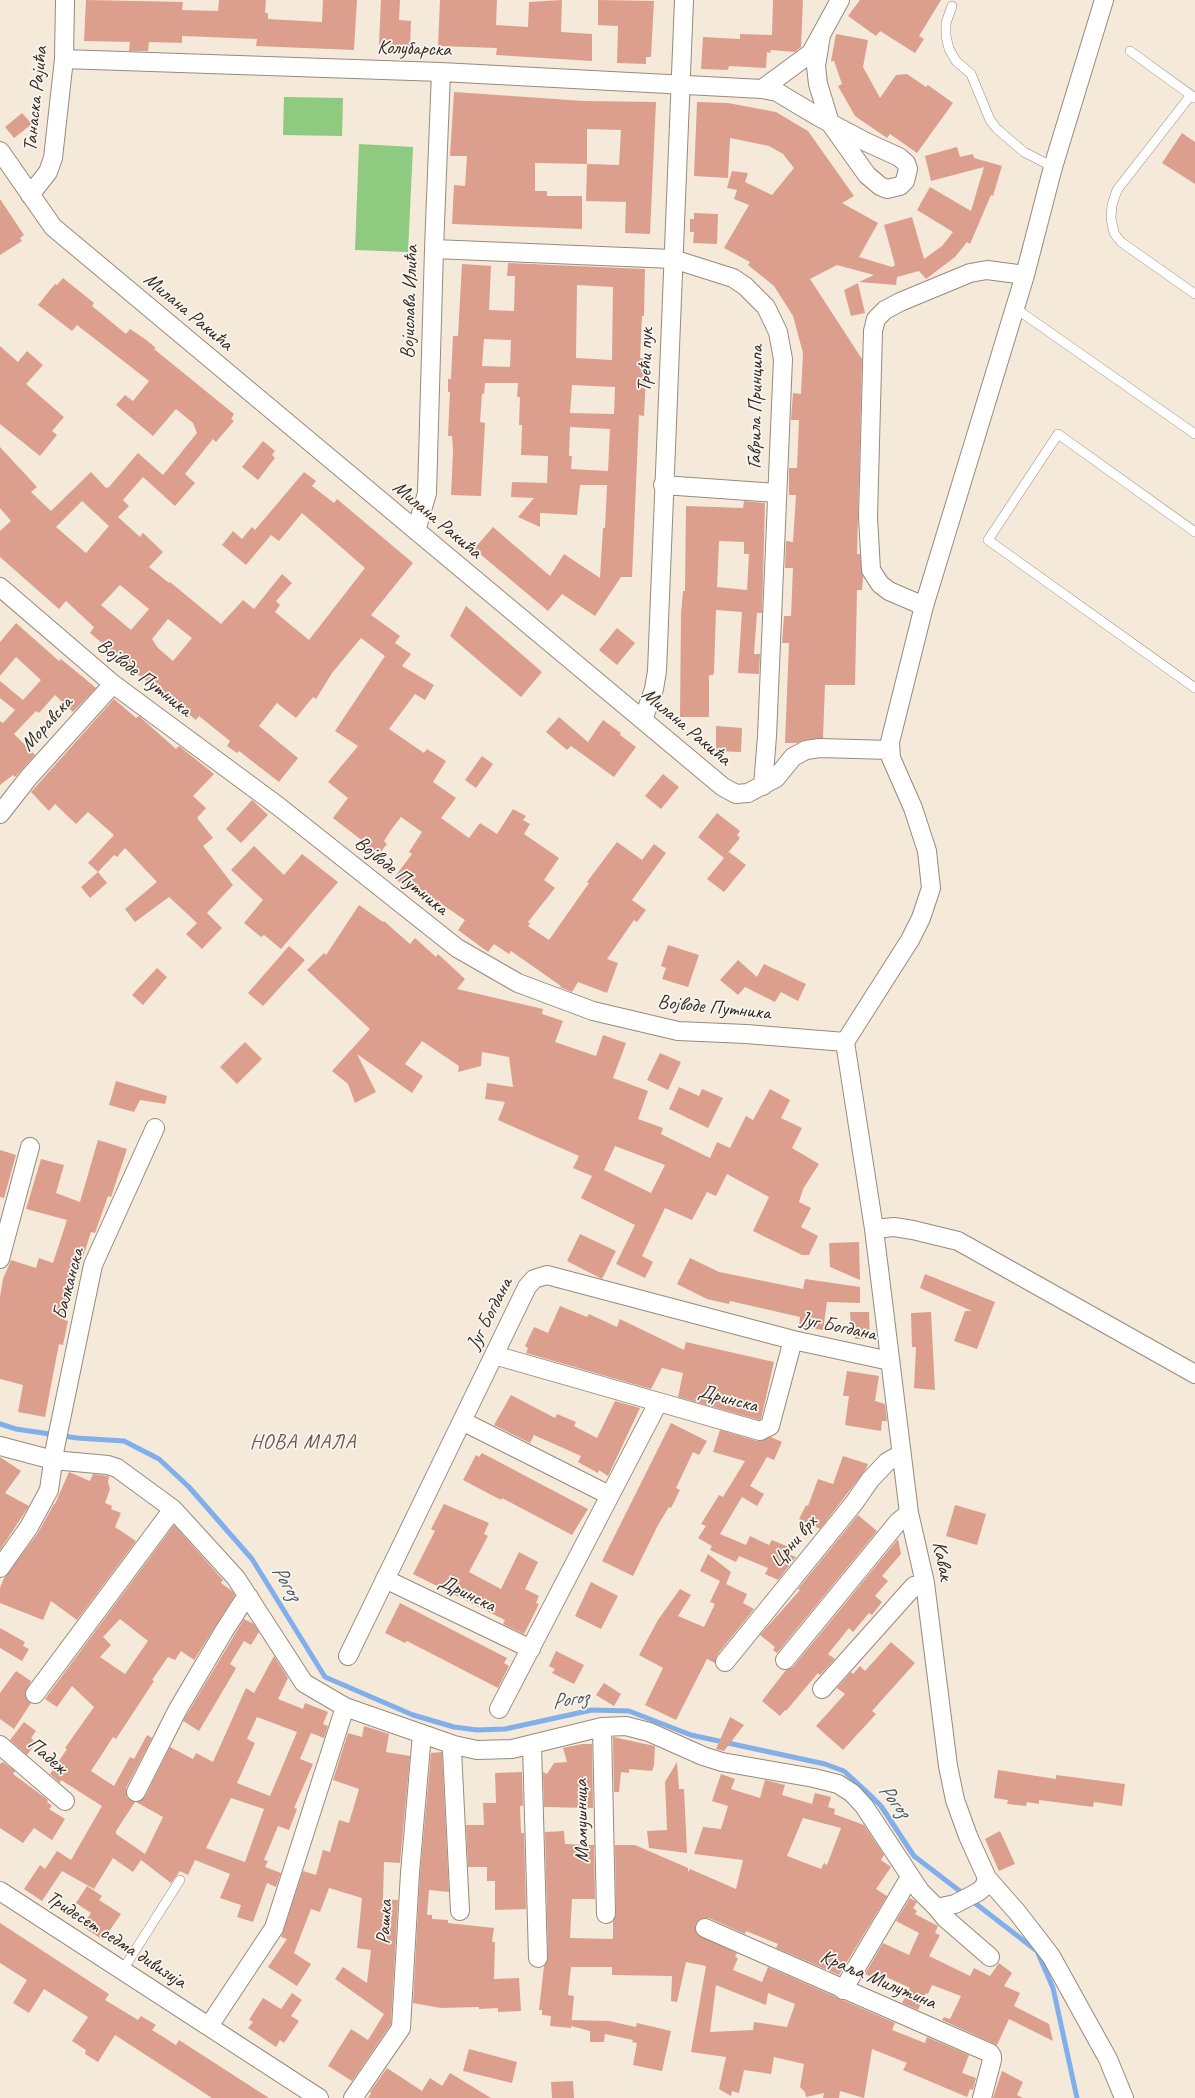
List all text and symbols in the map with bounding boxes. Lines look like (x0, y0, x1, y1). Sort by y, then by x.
street label: Колубарска (377, 36, 451, 62)
street label: Танаска Рајића (19, 45, 53, 153)
street label: Војислава Илића (396, 245, 424, 359)
street label: Милана Ракића (138, 268, 238, 356)
street label: Трећи пук (633, 328, 659, 392)
street label: Гаврила Принципа (743, 345, 769, 469)
street label: Милана Ракића (387, 476, 487, 564)
street label: Војводе Путника (92, 634, 196, 722)
street label: Милана Ракића (636, 683, 736, 771)
street label: Моравска (16, 692, 78, 756)
street label: Војводе Путника (349, 831, 453, 921)
street label: Војводе Путника (656, 990, 772, 1026)
street label: Балканска (48, 1246, 90, 1322)
street label: Југ Богдана (462, 1274, 518, 1354)
street label: Југ Богдана (798, 1307, 878, 1347)
street label: Дринска (696, 1380, 760, 1418)
district label: НОВА МАЛА (251, 1429, 355, 1455)
street label: Црни врх (765, 1511, 823, 1573)
street label: Кавак (926, 1539, 958, 1583)
water label: Рогоз (266, 1561, 306, 1605)
street label: Дринска (435, 1570, 499, 1618)
water label: Рогоз (550, 1684, 590, 1716)
street label: Падеж (22, 1732, 72, 1780)
street label: Мамушница (569, 1779, 595, 1863)
water label: Рогоз (873, 1779, 915, 1823)
street label: Тридесет седма дивизија (42, 1886, 190, 1994)
street label: Рашка (372, 1899, 398, 1945)
street label: Краља Милутина (817, 1945, 939, 2015)

